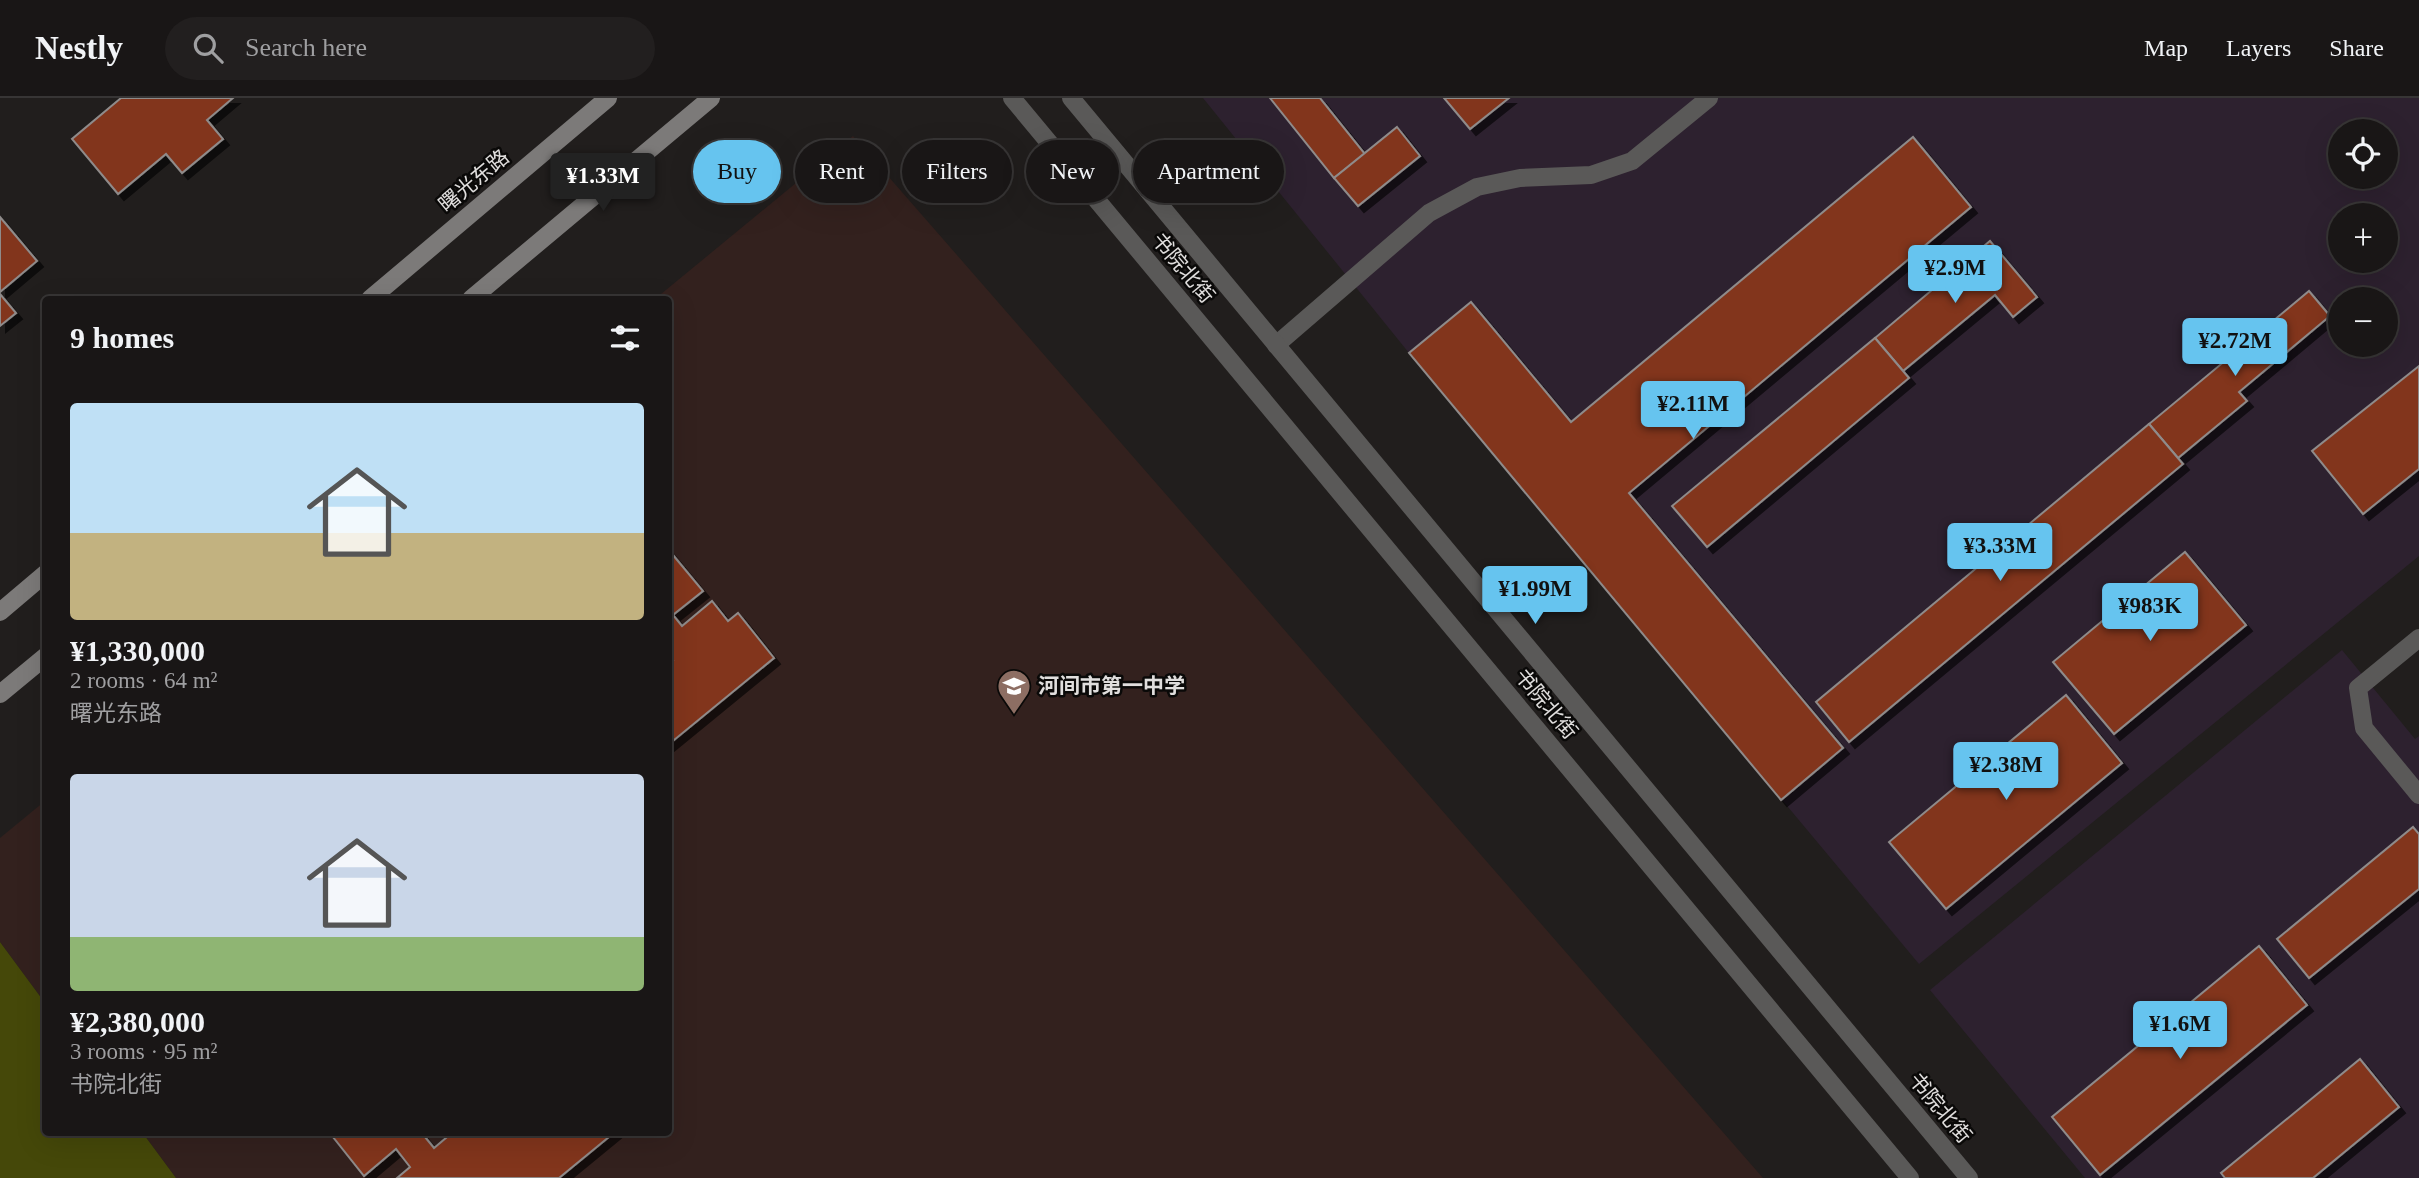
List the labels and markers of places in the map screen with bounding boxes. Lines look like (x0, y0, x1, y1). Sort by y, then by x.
pin: ¥1.33M (546, 153, 660, 213)
pin: ¥2.9M (1906, 246, 2004, 305)
pin: ¥2.72M (2178, 318, 2292, 378)
pin: ¥2.11M (1636, 382, 1750, 441)
pin: ¥3.33M (1943, 524, 2057, 583)
pin: ¥1.99M (1478, 566, 1592, 626)
pin: ¥983K (2101, 584, 2199, 643)
school or university icon: 河间市第一中学 (995, 667, 1033, 716)
place label: 河间市第一中学 (1038, 674, 1185, 698)
pin: ¥2.38M (1949, 742, 2063, 802)
pin: ¥1.6M (2131, 1002, 2229, 1061)

